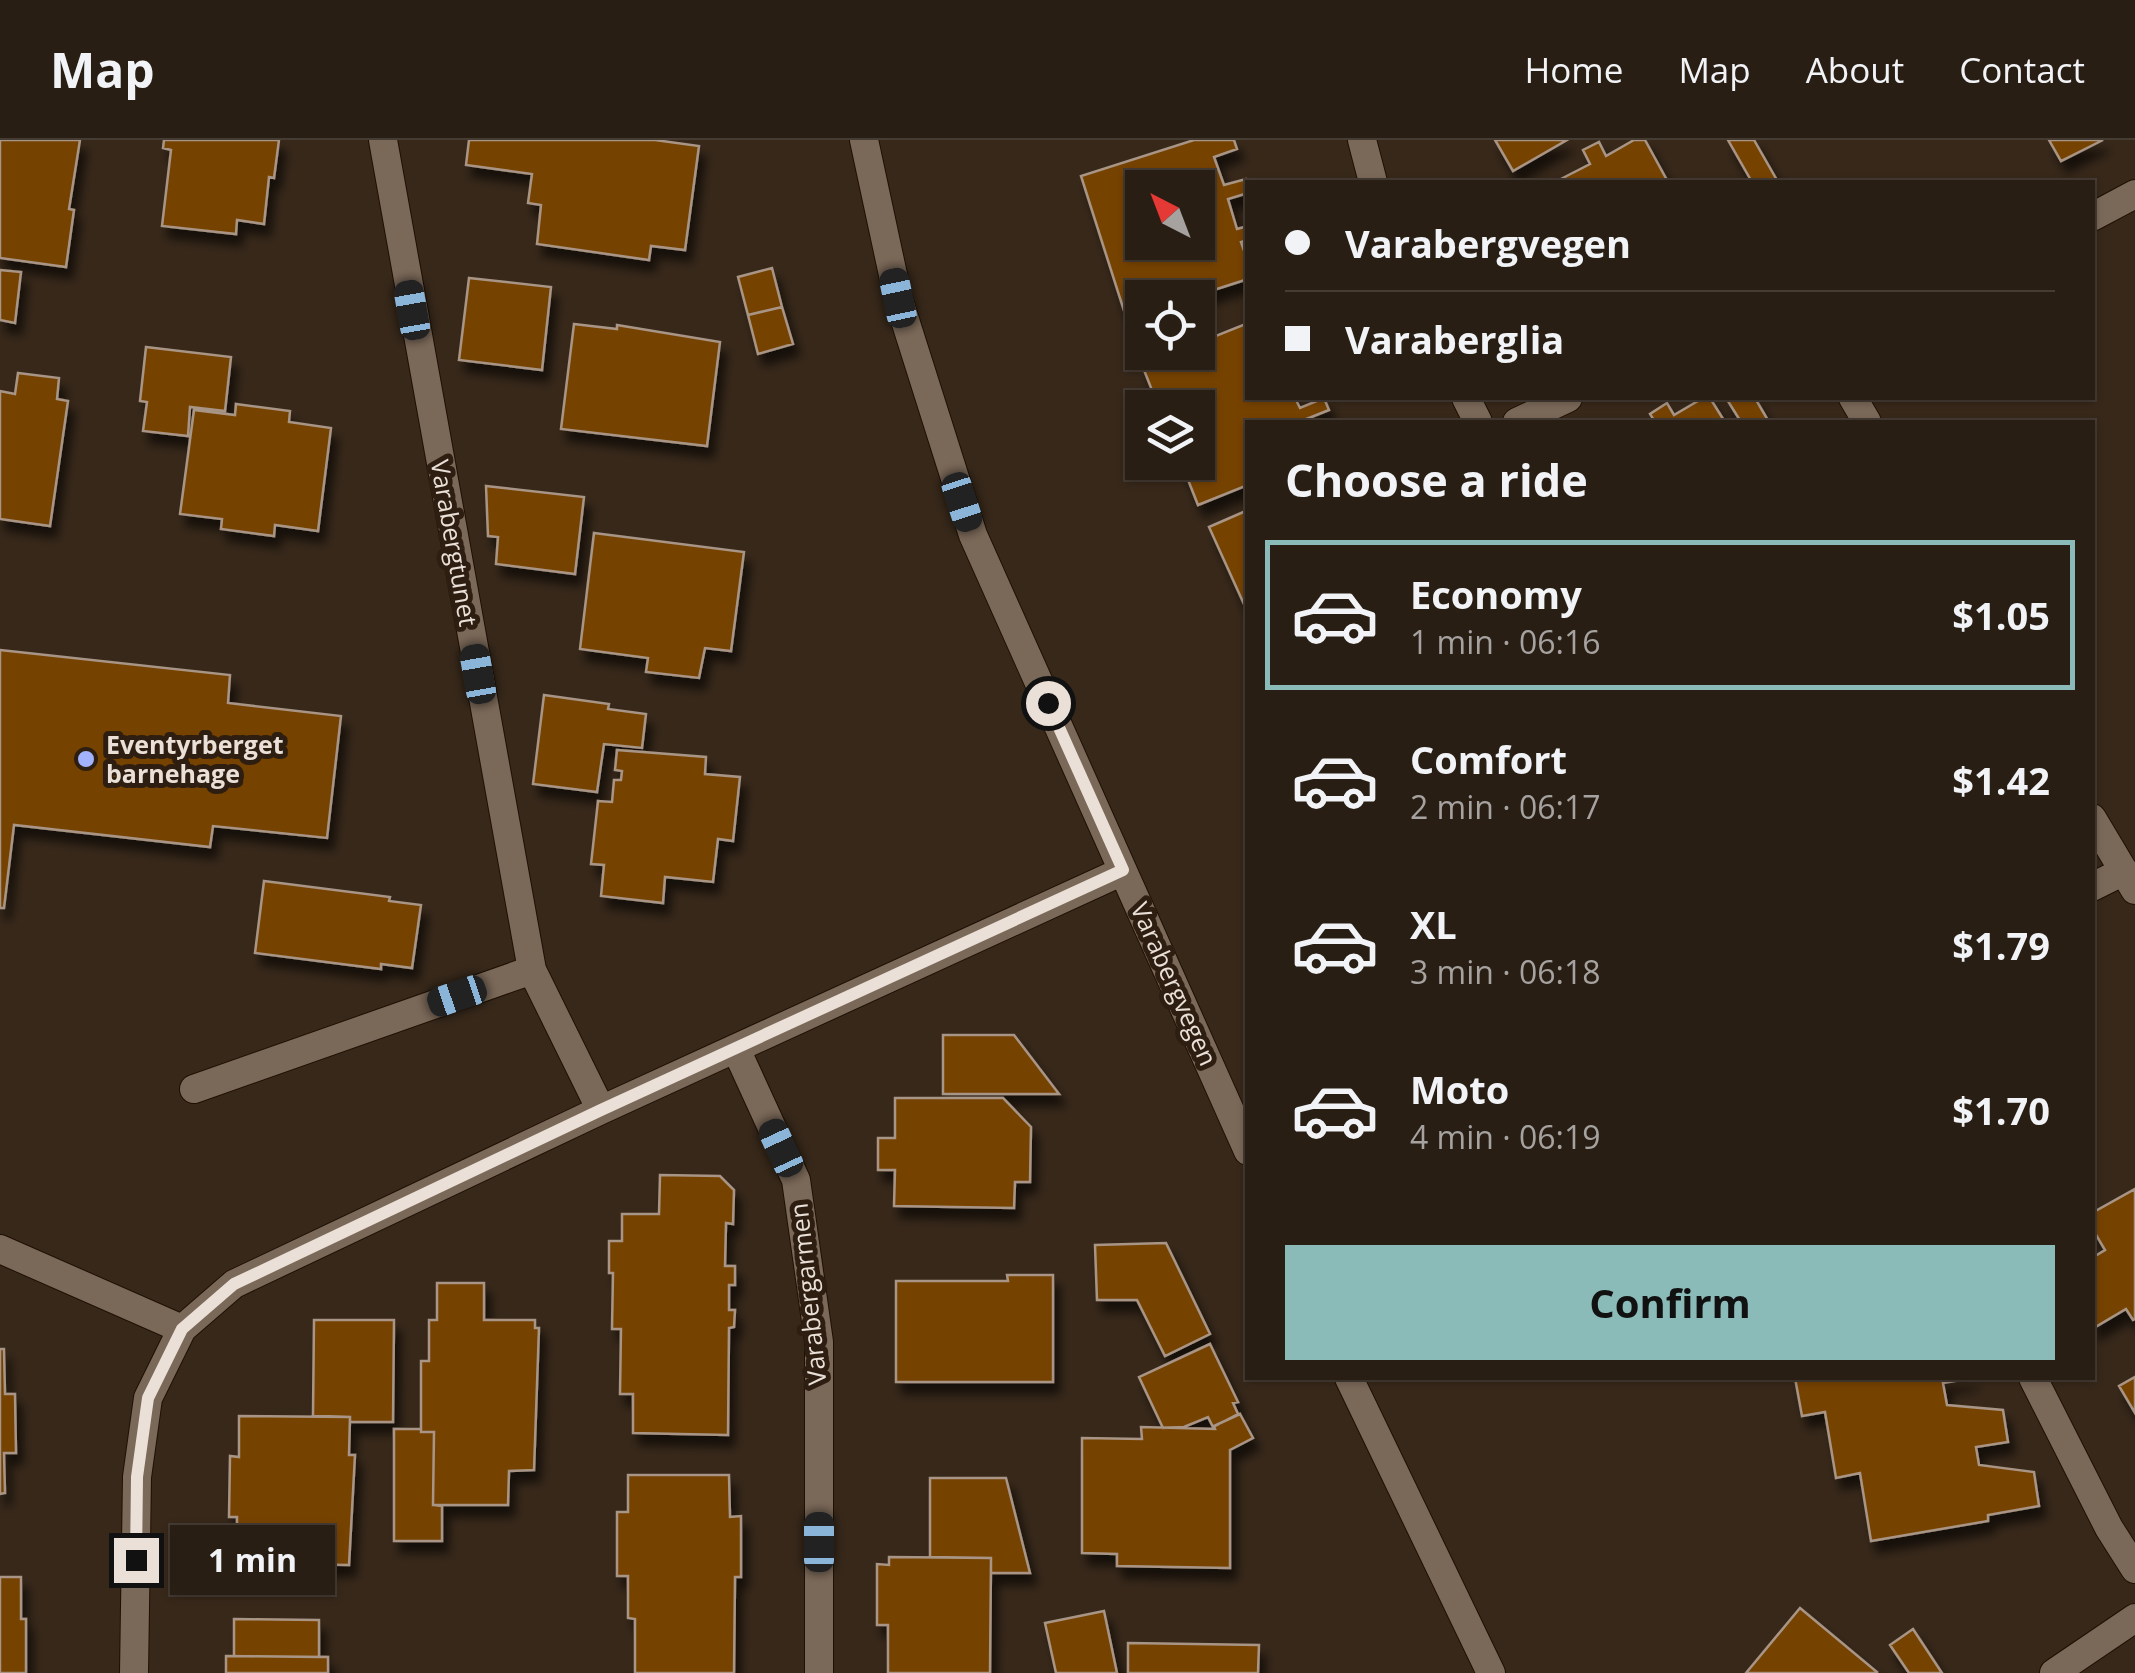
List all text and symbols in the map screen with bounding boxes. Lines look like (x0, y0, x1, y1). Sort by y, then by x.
text: Map (50, 37, 155, 102)
text: Home (1524, 46, 1623, 93)
text: Map (1678, 46, 1751, 93)
text: About (1806, 46, 1904, 93)
text: Contact (1959, 46, 2085, 93)
north arrow (1125, 170, 1215, 260)
map controls (1125, 170, 1215, 480)
text: Varabergvegen (1345, 217, 1631, 269)
car (877, 266, 919, 330)
car (392, 278, 432, 342)
button: locate (1125, 280, 1215, 370)
text: Varaberglia (1345, 313, 1564, 365)
button: layers (1125, 390, 1215, 480)
text: Choose a ride (1285, 449, 1588, 510)
street label: Varabergtunet (424, 457, 486, 629)
car (938, 469, 986, 535)
text: Economy (1410, 568, 1582, 620)
icon: car (1290, 570, 1380, 660)
text: $1.05 (1952, 589, 2050, 641)
text: 1 min · 06:16 (1410, 620, 1601, 663)
car (458, 642, 498, 706)
route start (1026, 681, 1071, 726)
place label: Eventyrberget barnehage (106, 727, 284, 790)
text: Comfort (1410, 733, 1567, 785)
icon: car (1290, 735, 1380, 825)
marker: Eventyrberget barnehage (75, 748, 97, 770)
text: $1.42 (1952, 754, 2050, 806)
text: 2 min · 06:17 (1410, 785, 1601, 828)
street label: Varabergvegen (1124, 897, 1226, 1071)
text: XL (1410, 898, 1457, 950)
icon: car (1290, 900, 1380, 990)
text: $1.79 (1952, 919, 2050, 971)
text: 3 min · 06:18 (1410, 950, 1601, 993)
car (424, 972, 490, 1020)
text: Moto (1410, 1063, 1509, 1115)
icon: car (1290, 1065, 1380, 1155)
text: $1.70 (1952, 1084, 2050, 1136)
car (755, 1114, 807, 1182)
text: 4 min · 06:19 (1410, 1115, 1601, 1158)
street label: Varabergarmen (781, 1201, 833, 1387)
button: Confirm (1285, 1245, 2055, 1360)
car (804, 1512, 834, 1572)
callout: 1 min (171, 1525, 336, 1595)
route end (114, 1538, 159, 1583)
text: 1 min (208, 1538, 297, 1581)

